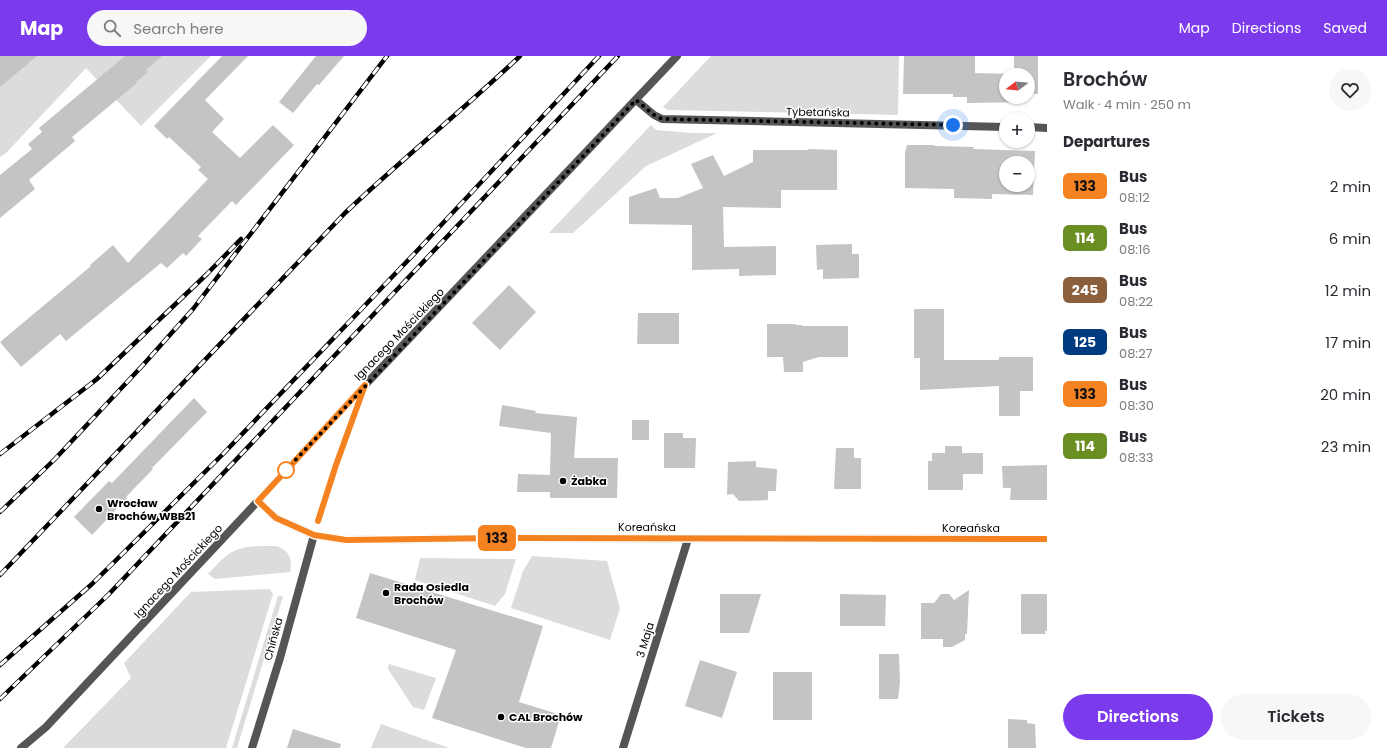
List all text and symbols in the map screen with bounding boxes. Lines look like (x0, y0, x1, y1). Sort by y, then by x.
search box (87, 10, 367, 46)
text: Map (20, 15, 63, 42)
icon: search (101, 17, 123, 39)
text: Search here (133, 18, 224, 39)
text: Map (1179, 18, 1210, 38)
text: Directions (1232, 18, 1301, 38)
text: Saved (1323, 18, 1367, 38)
text: Brochów (1063, 66, 1147, 93)
north arrow (999, 68, 1035, 104)
map controls (999, 68, 1035, 192)
button: heart (1329, 69, 1371, 111)
text: Walk · 4 min · 250 m (1063, 95, 1191, 114)
street label: Tybetańska (786, 103, 850, 121)
button: + (999, 112, 1035, 148)
your location (943, 115, 963, 135)
text: Departures (1063, 131, 1150, 152)
button: − (999, 156, 1035, 192)
text: Bus (1119, 166, 1147, 187)
text: 133 (1074, 176, 1096, 196)
text: 2 min (1330, 176, 1371, 197)
text: 08:12 (1119, 188, 1150, 207)
text: Bus (1119, 218, 1147, 239)
text: 114 (1075, 228, 1095, 248)
text: 6 min (1329, 228, 1371, 249)
text: 08:16 (1119, 240, 1151, 259)
text: Bus (1119, 270, 1147, 291)
text: 245 (1072, 280, 1098, 300)
text: 12 min (1325, 280, 1371, 301)
street label: Ignacego Mościckiego (350, 284, 448, 384)
text: 08:22 (1119, 292, 1153, 311)
text: Bus (1119, 322, 1147, 343)
text: 125 (1074, 332, 1096, 352)
text: 17 min (1325, 332, 1371, 353)
text: 08:27 (1119, 344, 1153, 363)
text: Bus (1119, 374, 1147, 395)
text: 133 (1074, 384, 1096, 404)
text: 20 min (1320, 384, 1371, 405)
text: 08:30 (1119, 396, 1154, 415)
text: Bus (1119, 426, 1147, 447)
text: 114 (1075, 436, 1095, 456)
text: 23 min (1321, 436, 1371, 457)
text: 08:33 (1119, 448, 1153, 467)
unlabelled marker (277, 461, 295, 479)
place label: Żabka (571, 473, 607, 489)
marker: Żabka (558, 476, 568, 486)
place label: Wrocław Brochów WBB21 (107, 495, 195, 524)
marker: Wrocław Brochów WBB21 (94, 504, 104, 514)
street label: Koreańska (618, 519, 676, 535)
street label: Ignacego Mościckiego (130, 520, 226, 622)
street label: Koreańska (942, 520, 1000, 536)
line badge: 133 (474, 525, 520, 551)
text: 133 (486, 528, 508, 548)
place label: Rada Osiedla Brochów (394, 579, 469, 608)
marker: Rada Osiedla Brochów (381, 588, 391, 598)
street label: Chińska (260, 616, 286, 662)
street label: 3 Maja (632, 620, 658, 660)
button: Directions (1063, 694, 1213, 740)
button: Tickets (1221, 694, 1371, 740)
place label: CAL Brochów (509, 709, 583, 725)
marker: CAL Brochów (496, 712, 506, 722)

